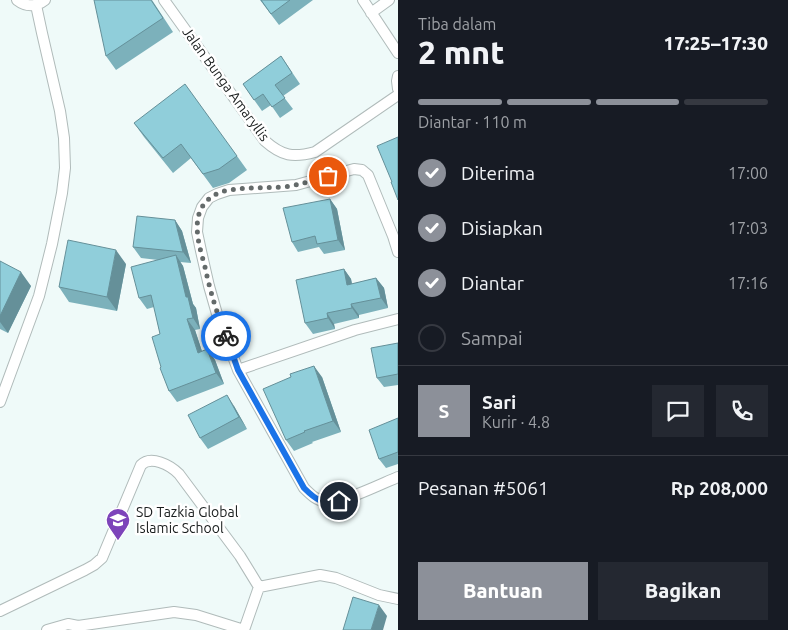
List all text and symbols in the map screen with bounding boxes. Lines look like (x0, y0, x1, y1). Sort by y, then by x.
text: Tiba dalam (418, 15, 496, 33)
street label: Jalan Bunga Amaryllis (179, 24, 273, 144)
text: 17:25–17:30 (663, 32, 768, 54)
text: 2 mnt (418, 34, 504, 70)
text: Diantar · 110 m (418, 113, 527, 131)
pin (307, 155, 349, 197)
icon: check (418, 159, 446, 187)
icon: bag (314, 162, 342, 190)
text: Diterima (461, 162, 535, 184)
text: 17:00 (728, 164, 768, 182)
icon: check (418, 214, 446, 242)
text: Disiapkan (461, 217, 543, 239)
text: 17:03 (728, 219, 768, 237)
icon: check (418, 269, 446, 297)
text: Diantar (461, 272, 524, 294)
text: 17:16 (728, 274, 768, 292)
courier (201, 311, 251, 361)
icon: bike (212, 322, 240, 350)
text: Sampai (461, 327, 523, 349)
button: chat (652, 385, 704, 437)
button: phone (716, 385, 768, 437)
text: Sari (482, 391, 516, 413)
text: S (439, 400, 449, 422)
text: Kurir · 4.8 (482, 413, 550, 431)
text: Pesanan #5061 (418, 477, 549, 499)
text: Rp 208,000 (671, 477, 768, 499)
pin (318, 480, 360, 522)
icon: home (325, 487, 353, 515)
place label: SD Tazkia Global Islamic School (136, 504, 239, 536)
school or university icon: SD Tazkia Global Islamic School (105, 507, 131, 541)
button: Bantuan (418, 562, 588, 620)
button: Bagikan (598, 562, 768, 620)

